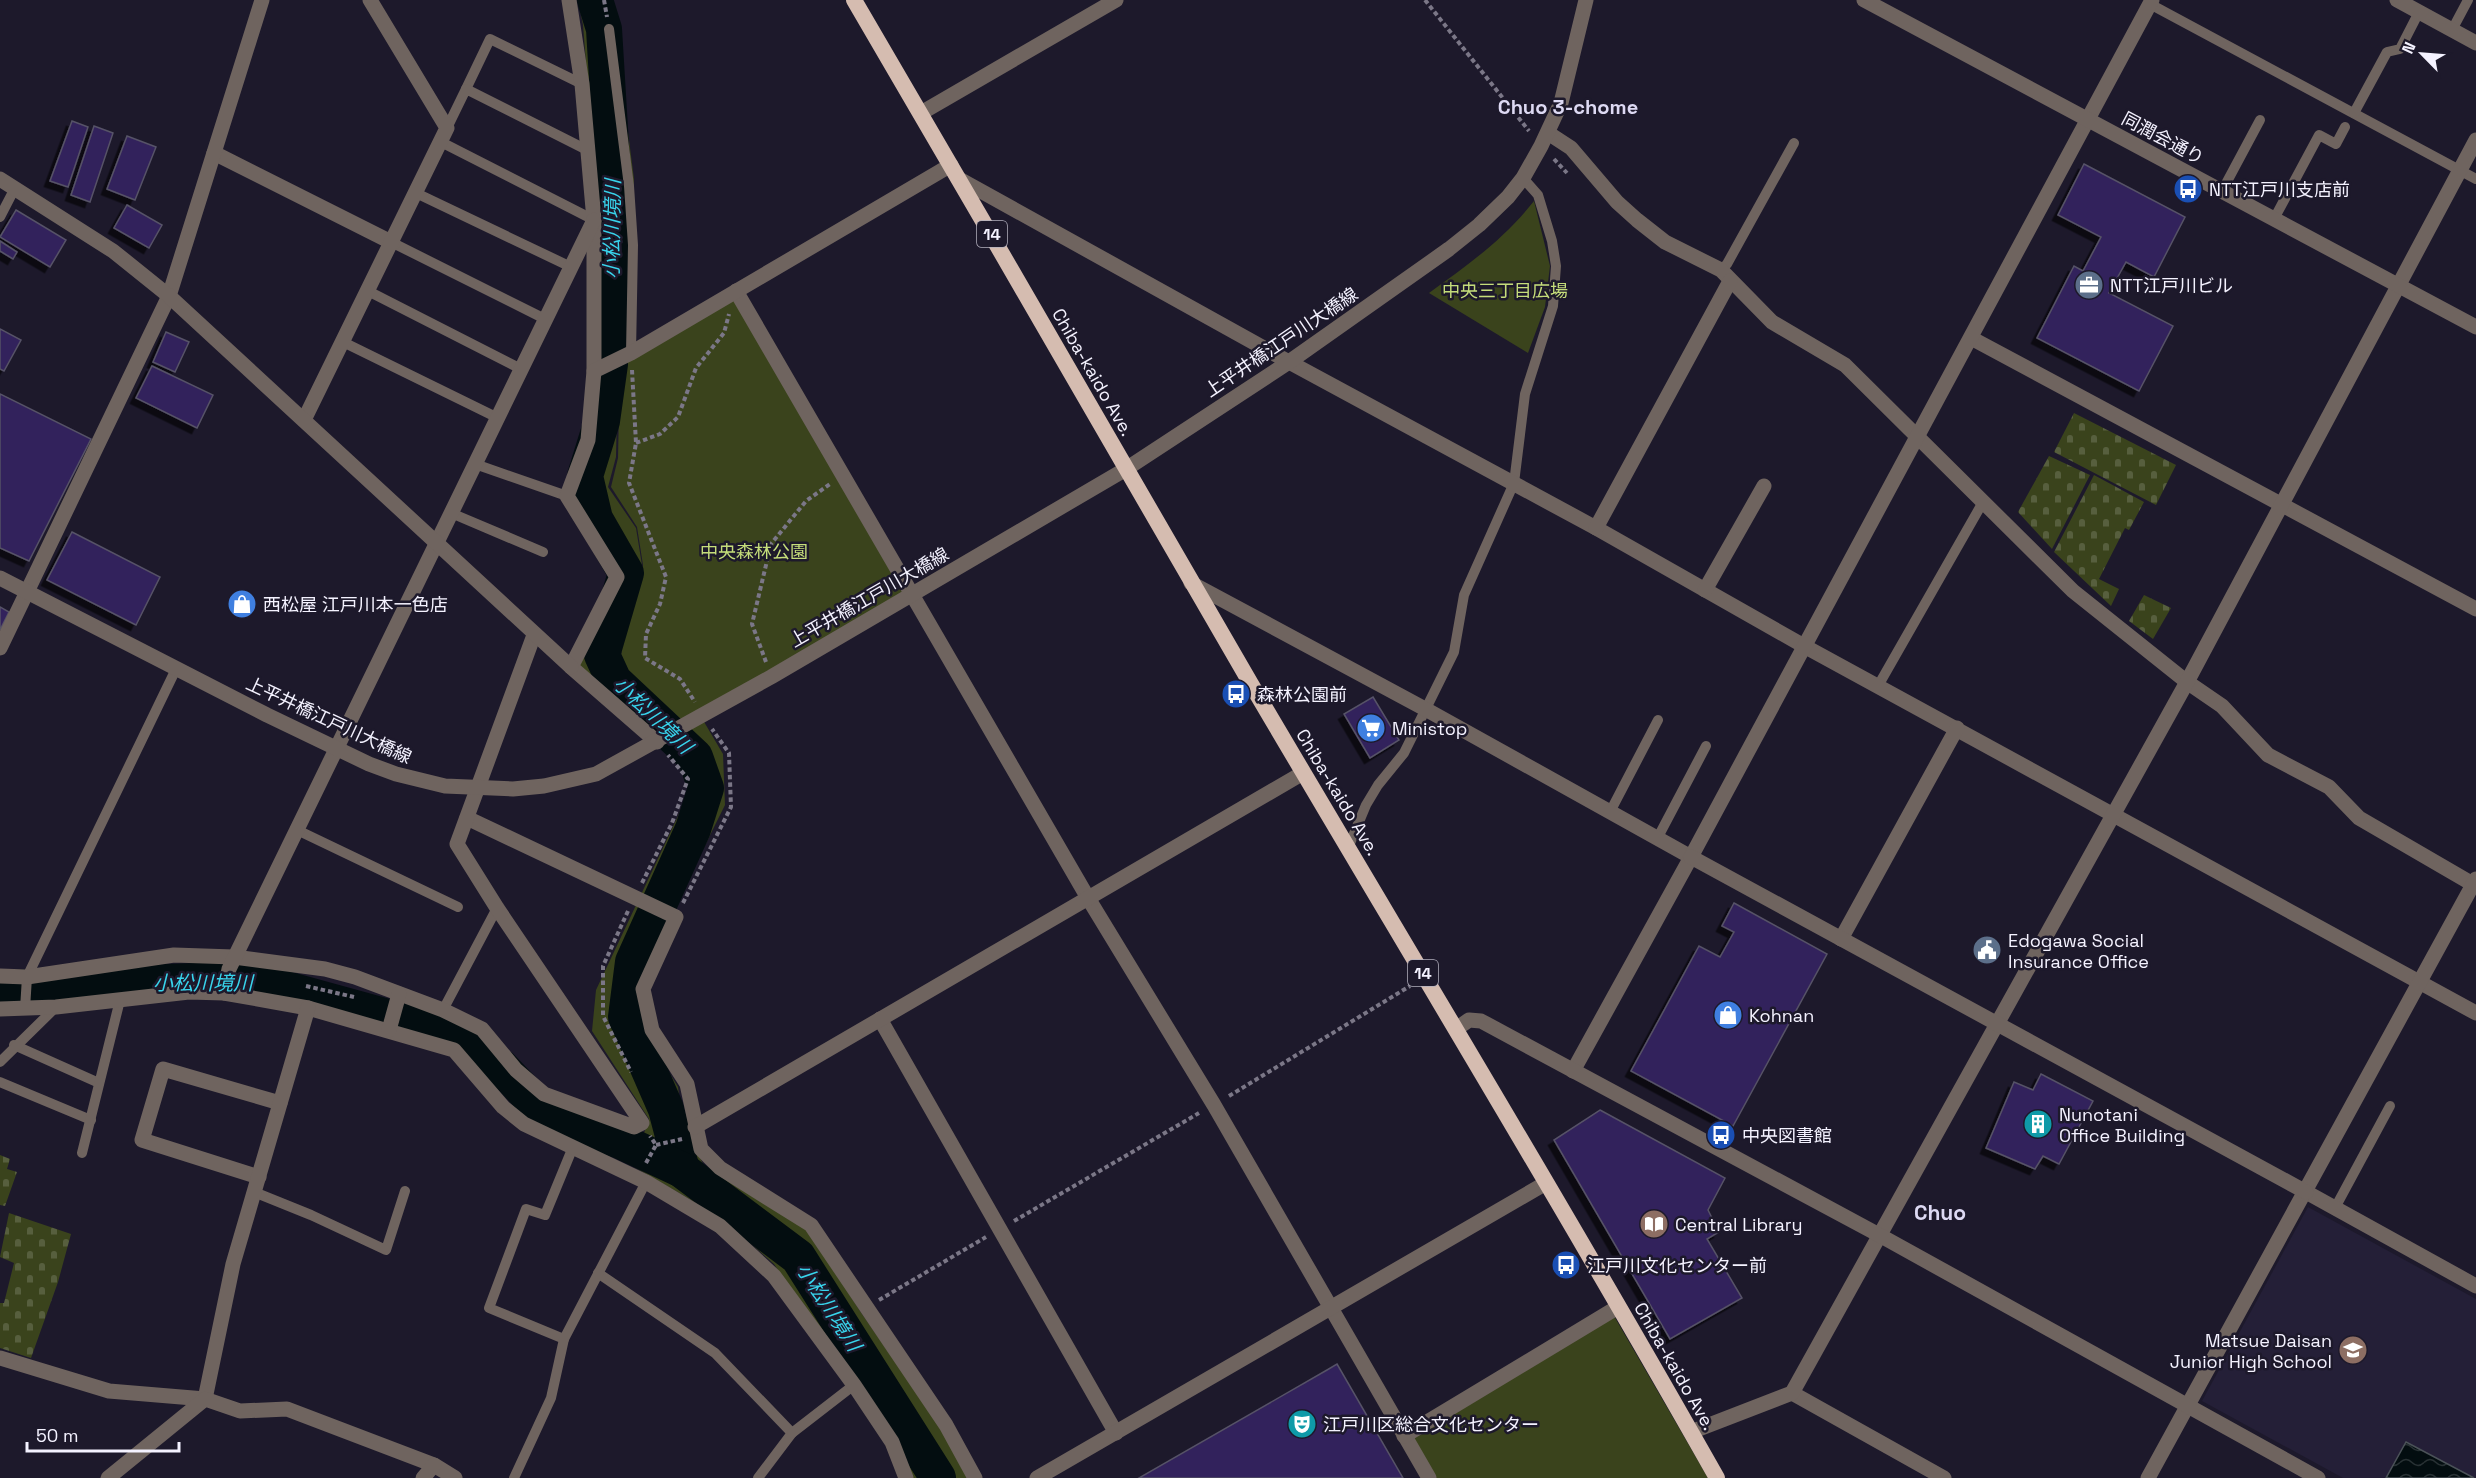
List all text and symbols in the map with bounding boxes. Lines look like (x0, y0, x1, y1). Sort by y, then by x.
north arrow (2392, 24, 2452, 84)
text: N (2397, 39, 2421, 57)
district label: Chuo 3-chome (1498, 94, 1638, 120)
street label: 同潤会通り (2118, 107, 2208, 169)
bus stop icon: NTT江戸川支店前 (2172, 173, 2204, 205)
water label: 小松川境川 (598, 177, 626, 279)
place label: NTT江戸川支店前 (2209, 178, 2350, 201)
road number: 14 (977, 221, 1007, 247)
office icon: NTT江戸川ビル (2073, 269, 2105, 301)
place label: NTT江戸川ビル (2110, 274, 2233, 297)
park label: 中央三丁目広場 (1442, 279, 1568, 302)
street label: 上平井橋江戸川大橋線 (1200, 282, 1362, 402)
street label: Chiba-kaido Ave. (1047, 304, 1139, 440)
park label: 中央森林公園 (700, 540, 808, 563)
street label: 上平井橋江戸川大橋線 (785, 542, 953, 652)
shop icon: 西松屋 江戸川本一色店 (226, 588, 258, 620)
place label: 西松屋 江戸川本一色店 (263, 593, 448, 616)
water label: 小松川境川 (608, 671, 699, 760)
street label: 上平井橋江戸川大橋線 (243, 672, 415, 768)
bus stop icon: 森林公園前 (1220, 678, 1252, 710)
place label: 森林公園前 (1257, 683, 1347, 706)
supermarket icon: Ministop (1355, 712, 1387, 744)
place label: Ministop (1392, 717, 1467, 740)
street label: Chiba-kaido Ave. (1291, 724, 1385, 860)
place label: Edogawa Social Insurance Office (2008, 929, 2149, 973)
public building icon: Edogawa Social Insurance Office (1971, 934, 2003, 966)
road number: 14 (1408, 960, 1438, 986)
water label: 小松川境川 (153, 970, 255, 996)
shop icon: Kohnan (1712, 999, 1744, 1031)
place label: Kohnan (1749, 1004, 1814, 1027)
place label: Nunotani Office Building (2059, 1103, 2185, 1147)
building icon: Nunotani Office Building (2022, 1108, 2054, 1140)
bus stop icon: 中央図書館 (1705, 1119, 1737, 1151)
place label: 中央図書館 (1742, 1124, 1832, 1147)
district label: Chuo (1914, 1199, 1966, 1226)
library icon: Central Library (1638, 1208, 1670, 1240)
place label: Central Library (1675, 1213, 1803, 1236)
bus stop icon: 江戸川文化センター前 (1550, 1249, 1582, 1281)
place label: 江戸川文化センター前 (1587, 1254, 1767, 1277)
water label: 小松川境川 (791, 1258, 868, 1358)
street label: Chiba-kaido Ave. (1629, 1298, 1721, 1434)
place label: Matsue Daisan Junior High School (2170, 1329, 2332, 1373)
school or university icon: Matsue Daisan Junior High School (2337, 1334, 2369, 1366)
theatre icon: 江戸川区総合文化センター (1286, 1408, 1318, 1440)
place label: 江戸川区総合文化センター (1323, 1413, 1539, 1436)
scale bar (27, 1415, 178, 1453)
text: 50 m (36, 1424, 78, 1447)

